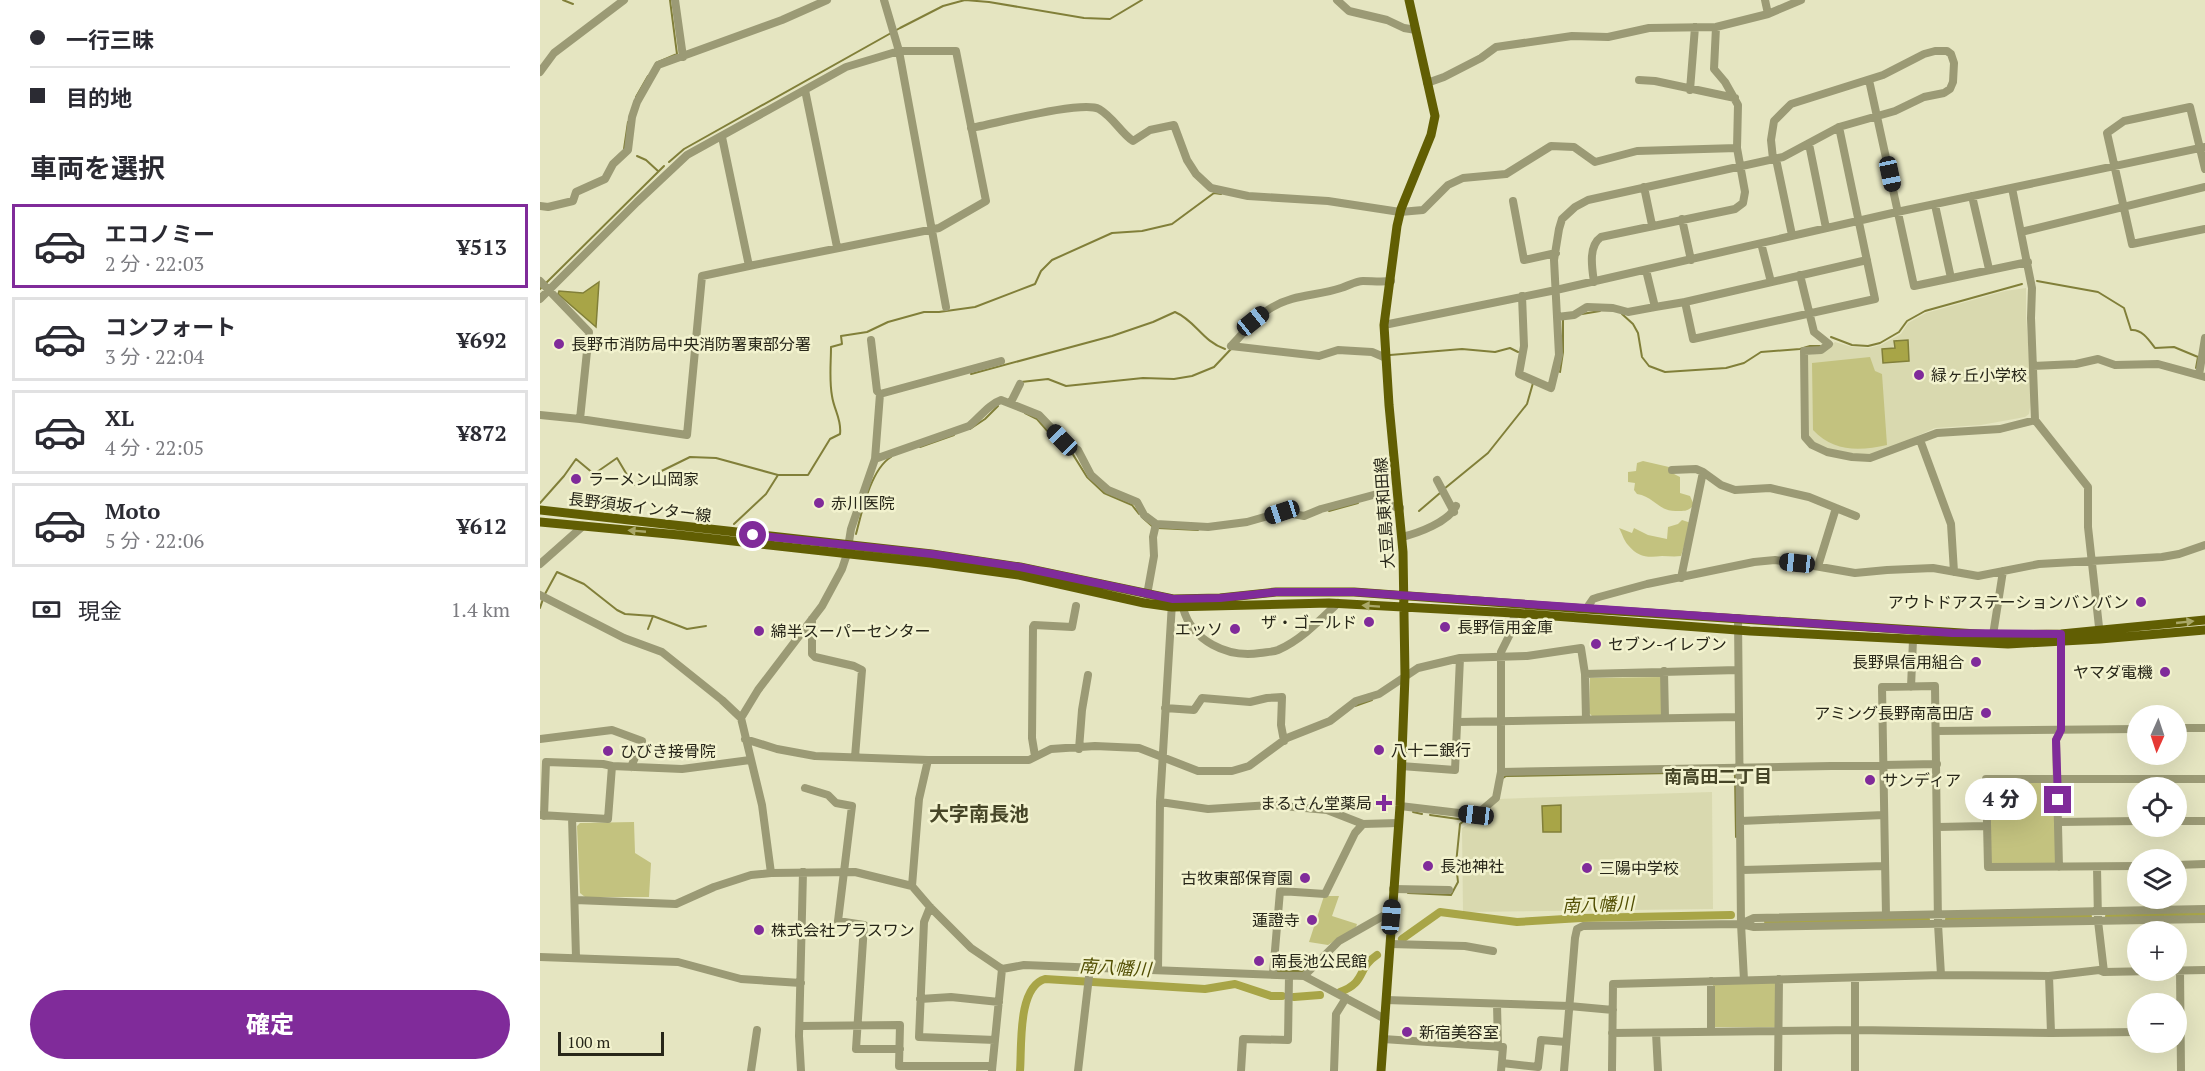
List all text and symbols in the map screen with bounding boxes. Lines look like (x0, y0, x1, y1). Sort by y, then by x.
text: 一行三昧 (66, 25, 154, 54)
text: 目的地 (66, 83, 132, 112)
text: 車両を選択 (30, 150, 165, 186)
car (1877, 155, 1903, 193)
icon: car (33, 219, 87, 273)
text: エコノミー (105, 219, 215, 248)
text: ¥513 (457, 232, 507, 261)
text: 2 分 · 22:03 (105, 250, 204, 277)
car (1233, 303, 1273, 339)
icon: car (33, 312, 87, 366)
text: コンフォート (105, 312, 236, 341)
text: ¥692 (457, 325, 507, 354)
place label: 長野市消防局中央消防署東部分署 (571, 333, 811, 355)
marker: 長野市消防局中央消防署東部分署 (552, 337, 566, 351)
text: 3 分 · 22:04 (105, 343, 204, 370)
place label: 緑ヶ丘小学校 (1931, 364, 2027, 386)
marker: 緑ヶ丘小学校 (1912, 368, 1926, 382)
text: XL (105, 403, 134, 432)
icon: car (33, 405, 87, 459)
text: ¥872 (457, 418, 507, 447)
car (1043, 421, 1081, 459)
text: 4 分 · 22:05 (105, 434, 204, 461)
street label: 大豆島東和田線 (1369, 456, 1399, 570)
place label: ラーメン山岡家 (588, 468, 699, 490)
marker: ラーメン山岡家 (569, 472, 583, 486)
street label: 長野須坂インター線 (567, 487, 713, 527)
place label: 赤川医院 (831, 492, 895, 514)
text: Moto (105, 496, 160, 525)
marker: 赤川医院 (812, 496, 826, 510)
icon: car (33, 498, 87, 552)
car (1262, 498, 1302, 526)
text: ¥612 (457, 511, 507, 540)
route start (739, 521, 766, 548)
one-way arrow (627, 526, 646, 536)
text: 5 分 · 22:06 (105, 527, 204, 554)
car (1778, 552, 1816, 574)
place label: アウトドアステーションバンバン (1888, 591, 2129, 613)
icon: cash (30, 593, 63, 626)
marker: アウトドアステーションバンバン (2134, 595, 2148, 609)
text: 現金 (78, 596, 122, 625)
text: 1.4 km (451, 596, 510, 623)
one-way arrow (1362, 601, 1381, 610)
place label: ザ・ゴールド (1261, 611, 1357, 633)
marker: ザ・ゴールド (1362, 615, 1376, 629)
place label: 長野信用金庫 (1457, 616, 1553, 638)
one-way arrow (2176, 617, 2195, 627)
place label: エッソ (1175, 618, 1223, 640)
place label: 綿半スーパーセンター (771, 620, 931, 642)
marker: 長野信用金庫 (1438, 620, 1452, 634)
marker: エッソ (1228, 622, 1242, 636)
marker: 綿半スーパーセンター (752, 624, 766, 638)
place label: セブン-イレブン (1608, 633, 1727, 655)
marker: セブン-イレブン (1589, 637, 1603, 651)
place label: 長野県信用組合 (1852, 651, 1964, 673)
marker: 長野県信用組合 (1969, 655, 1983, 669)
place label: ヤマダ電機 (2073, 661, 2153, 683)
marker: ヤマダ電機 (2158, 665, 2172, 679)
place label: アミング長野南高田店 (1814, 702, 1974, 724)
north arrow (2127, 705, 2187, 765)
map controls (2127, 705, 2187, 1053)
marker: アミング長野南高田店 (1979, 706, 1993, 720)
place label: 八十二銀行 (1391, 739, 1471, 761)
place label: ひびき接骨院 (620, 740, 716, 762)
marker: 八十二銀行 (1372, 743, 1386, 757)
marker: ひびき接骨院 (601, 744, 615, 758)
district label: 南高田二丁目 (1664, 764, 1772, 788)
place label: サンディア (1882, 769, 1961, 791)
marker: サンディア (1863, 773, 1877, 787)
button: locate (2127, 777, 2187, 837)
callout: 4 分 (1965, 779, 2037, 821)
text: 4 分 (1983, 785, 2019, 812)
route end (2044, 786, 2071, 813)
place label: まるさん堂薬局 (1260, 792, 1372, 814)
marker: まるさん堂薬局 (1377, 796, 1391, 810)
district label: 大字南長池 (929, 800, 1029, 827)
car (1457, 804, 1495, 826)
button: layers (2127, 849, 2187, 909)
place label: 長池神社 (1440, 855, 1504, 877)
place label: 三陽中学校 (1599, 857, 1679, 879)
marker: 長池神社 (1421, 859, 1435, 873)
marker: 三陽中学校 (1580, 861, 1594, 875)
place label: 古牧東部保育園 (1181, 867, 1293, 889)
marker: 古牧東部保育園 (1298, 871, 1312, 885)
water label: 南八幡川 (1562, 891, 1636, 917)
car (1380, 898, 1402, 936)
place label: 蓮證寺 (1252, 909, 1300, 931)
marker: 蓮證寺 (1305, 913, 1319, 927)
place label: 株式会社プラスワン (771, 919, 915, 941)
button: + (2127, 921, 2187, 981)
marker: 株式会社プラスワン (752, 923, 766, 937)
place label: 南長池公民館 (1271, 950, 1367, 972)
water label: 南八幡川 (1078, 953, 1154, 981)
marker: 南長池公民館 (1252, 954, 1266, 968)
button: 確定 (30, 990, 510, 1059)
button: − (2127, 993, 2187, 1053)
place label: 新宿美容室 (1419, 1021, 1499, 1043)
marker: 新宿美容室 (1400, 1025, 1414, 1039)
scale bar (558, 1029, 664, 1056)
text: 100 m (567, 1031, 610, 1053)

